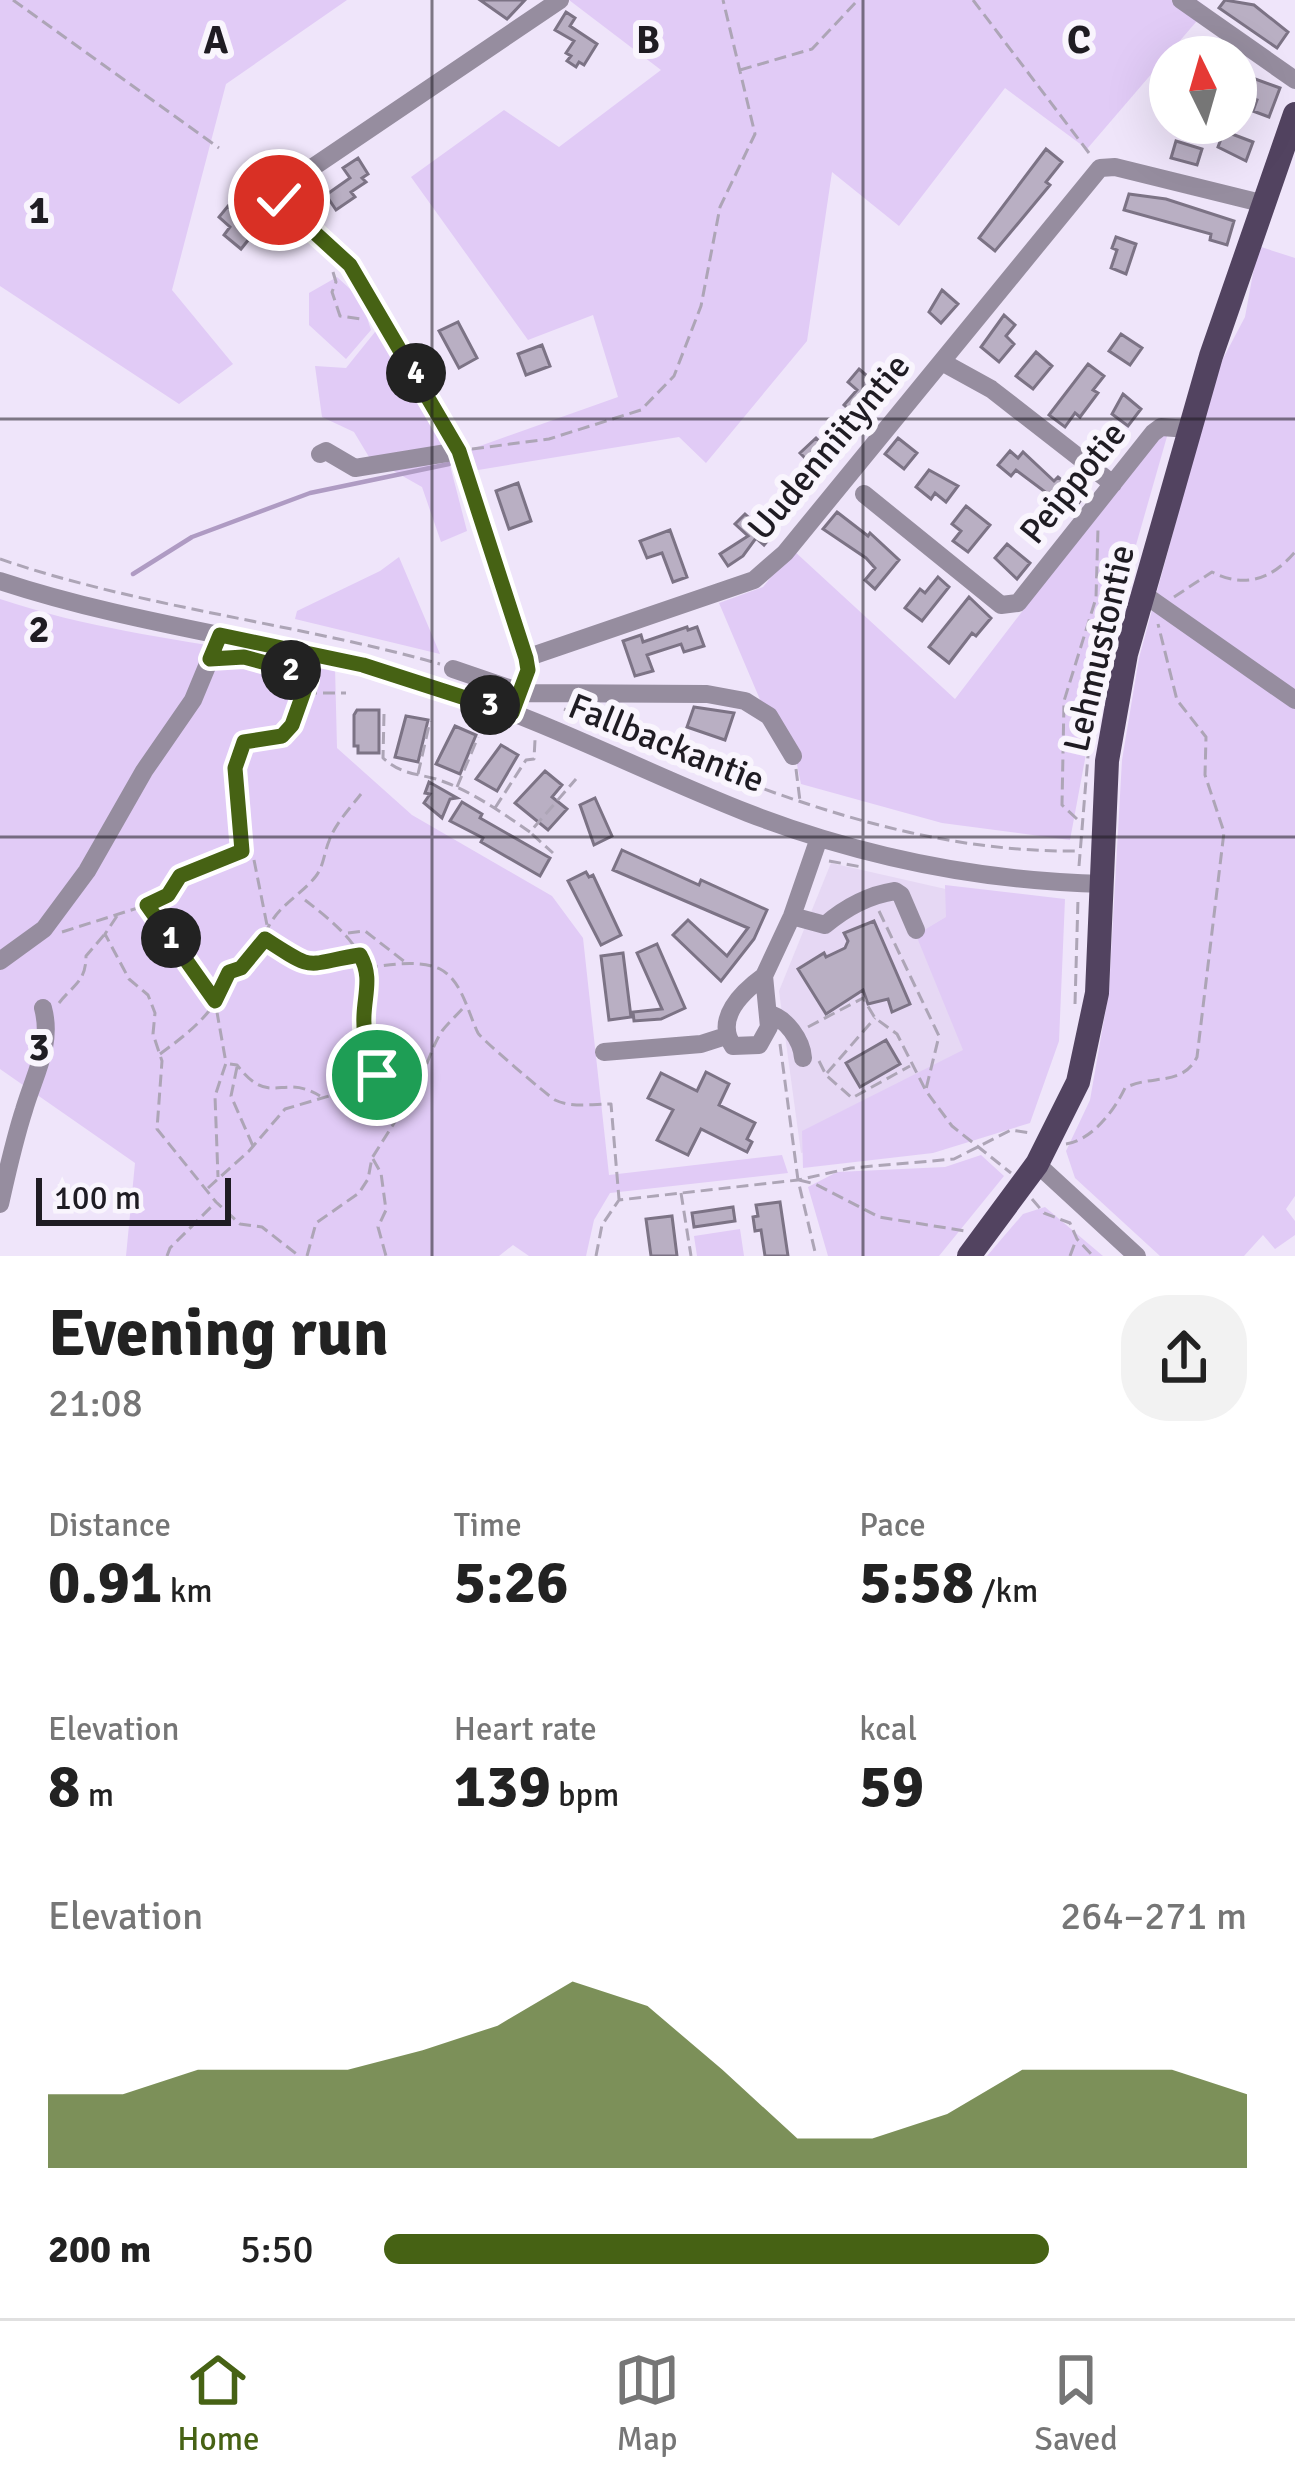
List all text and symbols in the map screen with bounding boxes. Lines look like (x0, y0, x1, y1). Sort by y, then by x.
text: A (204, 16, 229, 64)
text: B (636, 16, 660, 64)
text: C (1067, 16, 1091, 64)
north arrow (1149, 36, 1257, 144)
map controls (1149, 36, 1257, 144)
pin (228, 149, 330, 251)
icon: check (246, 167, 312, 233)
text: 1 (28, 186, 50, 234)
pin: 4 (386, 343, 446, 403)
street label: Uudenniityntie (738, 345, 920, 549)
text: 4 (407, 352, 425, 393)
street label: Peippotie (1010, 413, 1136, 553)
street label: Lehmustontie (1054, 541, 1145, 756)
text: 2 (28, 605, 50, 653)
pin: 2 (261, 640, 321, 700)
text: 2 (282, 649, 300, 690)
pin: 3 (460, 675, 520, 735)
text: 3 (481, 684, 499, 725)
street label: Fallbackantie (562, 684, 771, 803)
pin: 1 (141, 908, 201, 968)
text: 1 (162, 917, 180, 958)
text: 3 (28, 1023, 50, 1071)
pin (326, 1024, 428, 1126)
icon: arrive (344, 1042, 410, 1108)
scale bar (36, 1172, 231, 1225)
text: 100 m (54, 1178, 141, 1219)
text: Evening run (48, 1293, 389, 1374)
button: share (1121, 1295, 1247, 1421)
text: 21:08 (48, 1379, 143, 1427)
text: Distance (48, 1505, 171, 1546)
text: Time (454, 1505, 522, 1546)
text: Pace (859, 1505, 926, 1546)
text: 0.91 (48, 1546, 162, 1620)
text: 5:26 (454, 1546, 569, 1620)
text: 5:58 (859, 1546, 974, 1620)
text: km (162, 1571, 213, 1612)
text: /km (974, 1571, 1038, 1612)
text: Elevation (48, 1709, 179, 1750)
text: Heart rate (454, 1709, 597, 1750)
text: kcal (859, 1709, 917, 1750)
text: 8 (48, 1750, 80, 1824)
text: 139 (454, 1750, 551, 1824)
text: 59 (859, 1750, 924, 1824)
text: m (80, 1775, 114, 1816)
text: bpm (551, 1775, 619, 1816)
text: Elevation (48, 1892, 203, 1940)
text: 264–271 m (1060, 1892, 1247, 1940)
text: 200 m (48, 2225, 151, 2273)
text: 5:50 (240, 2225, 314, 2273)
tab: Home (177, 2347, 260, 2460)
tab: Map (614, 2347, 680, 2460)
tab: Saved (1035, 2347, 1118, 2460)

